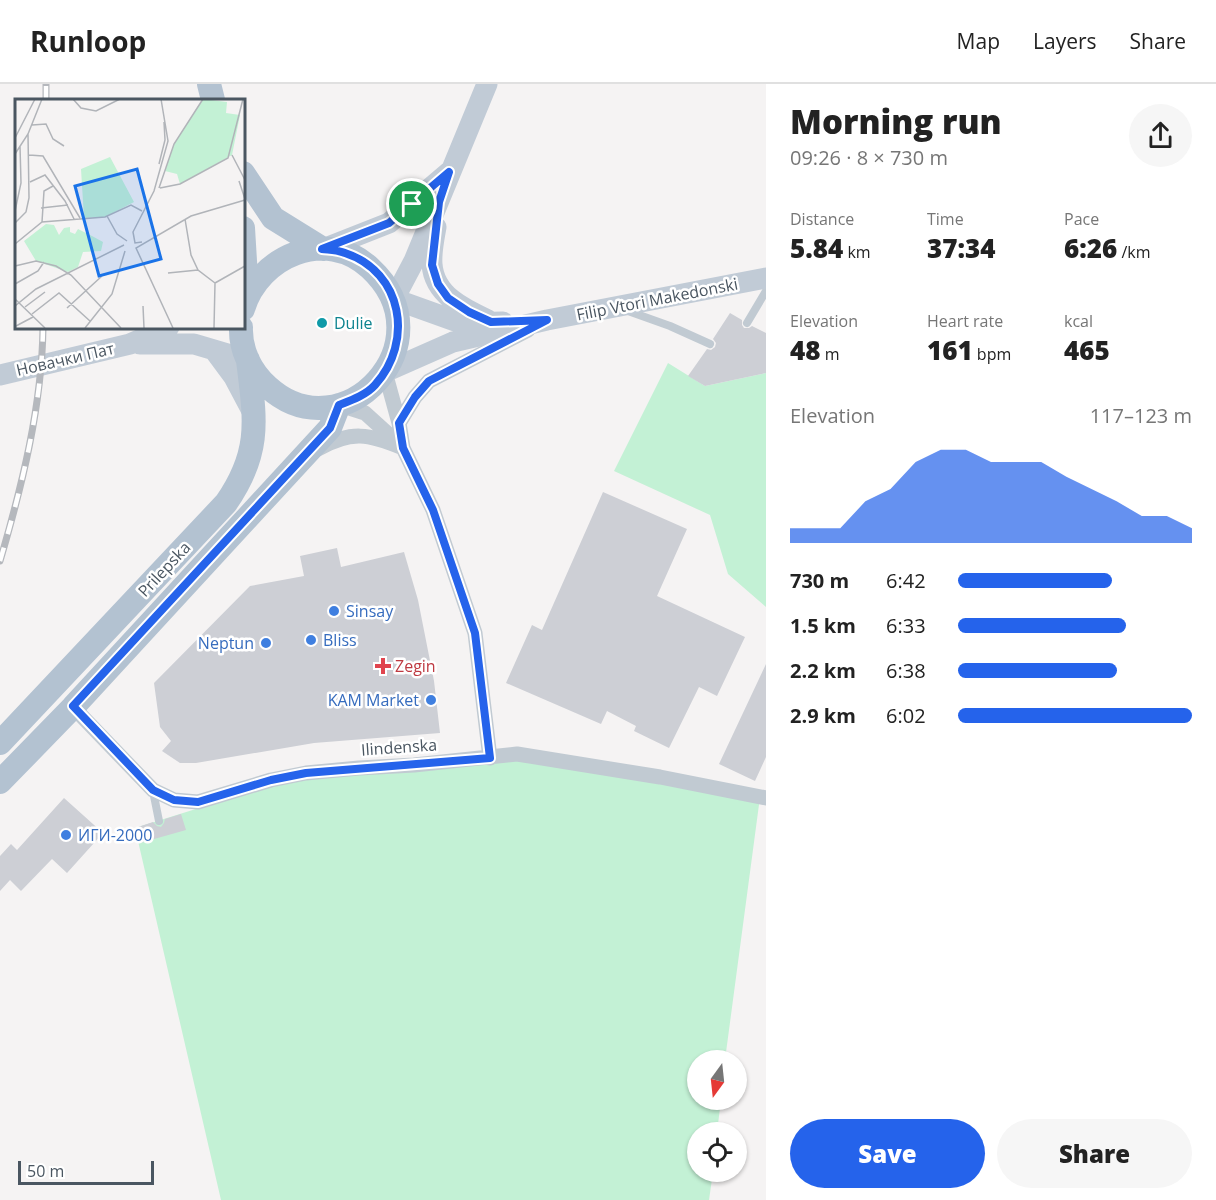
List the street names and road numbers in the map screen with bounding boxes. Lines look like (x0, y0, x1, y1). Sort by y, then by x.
street label: Filip Vtori Makedonski (574, 273, 740, 325)
street label: Новачки Пат (14, 337, 117, 381)
street label: Prilepska (133, 537, 195, 601)
street label: Ilindenska (360, 733, 438, 761)

